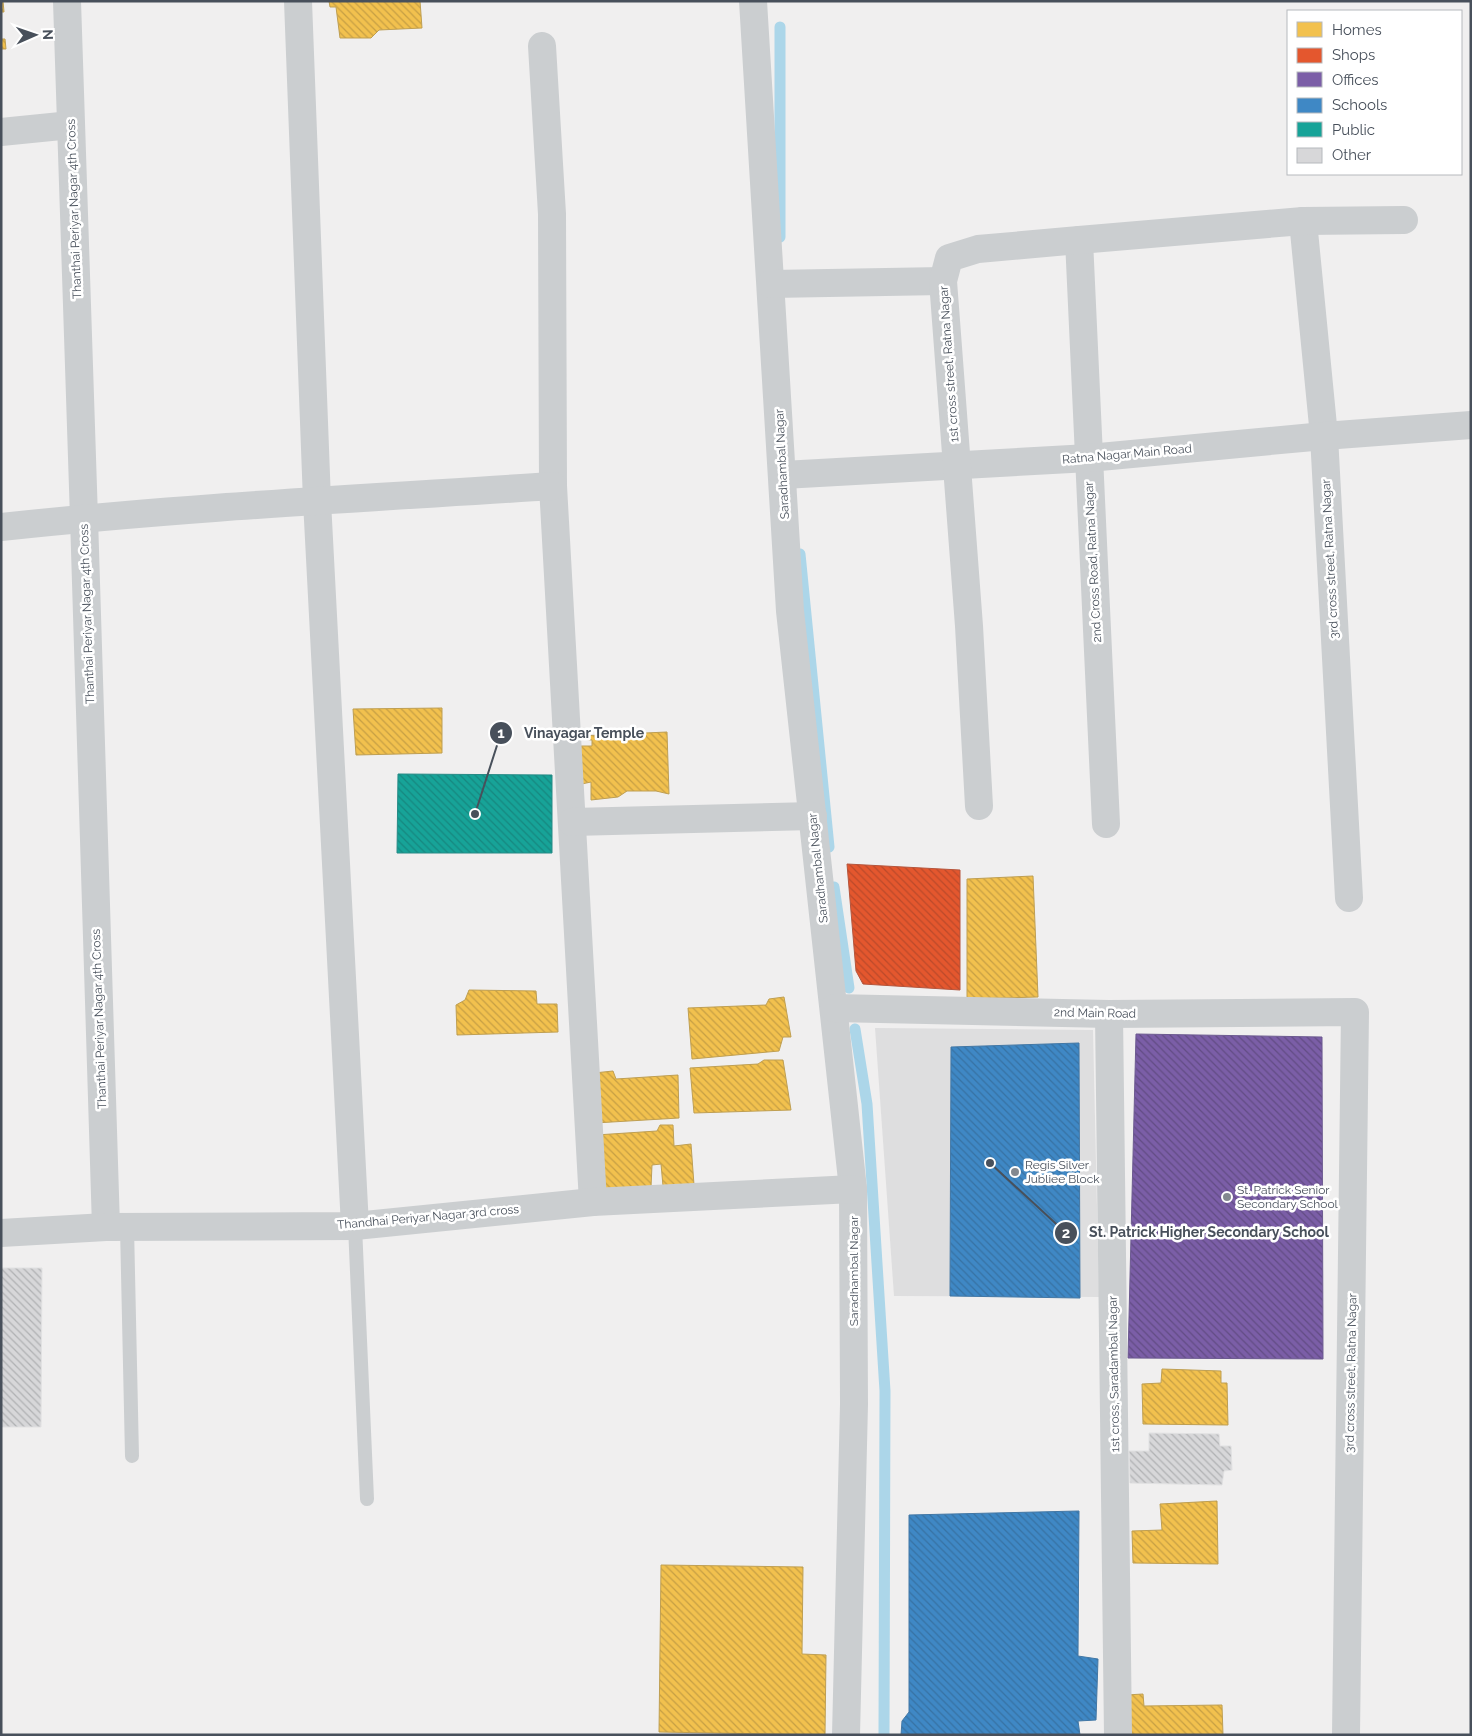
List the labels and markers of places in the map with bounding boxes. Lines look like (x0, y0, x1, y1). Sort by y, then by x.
callout: Vinayagar Temple (489, 719, 655, 748)
place label: Regis Silver Jubliee Block (1025, 1158, 1100, 1186)
marker: Regis Silver Jubliee Block (1009, 1166, 1021, 1178)
place label: St. Patrick Senior Secondary School (1237, 1183, 1339, 1211)
marker: St. Patrick Senior Secondary School (1221, 1191, 1233, 1203)
callout: St. Patrick Higher Secondary School (1053, 1218, 1339, 1247)

